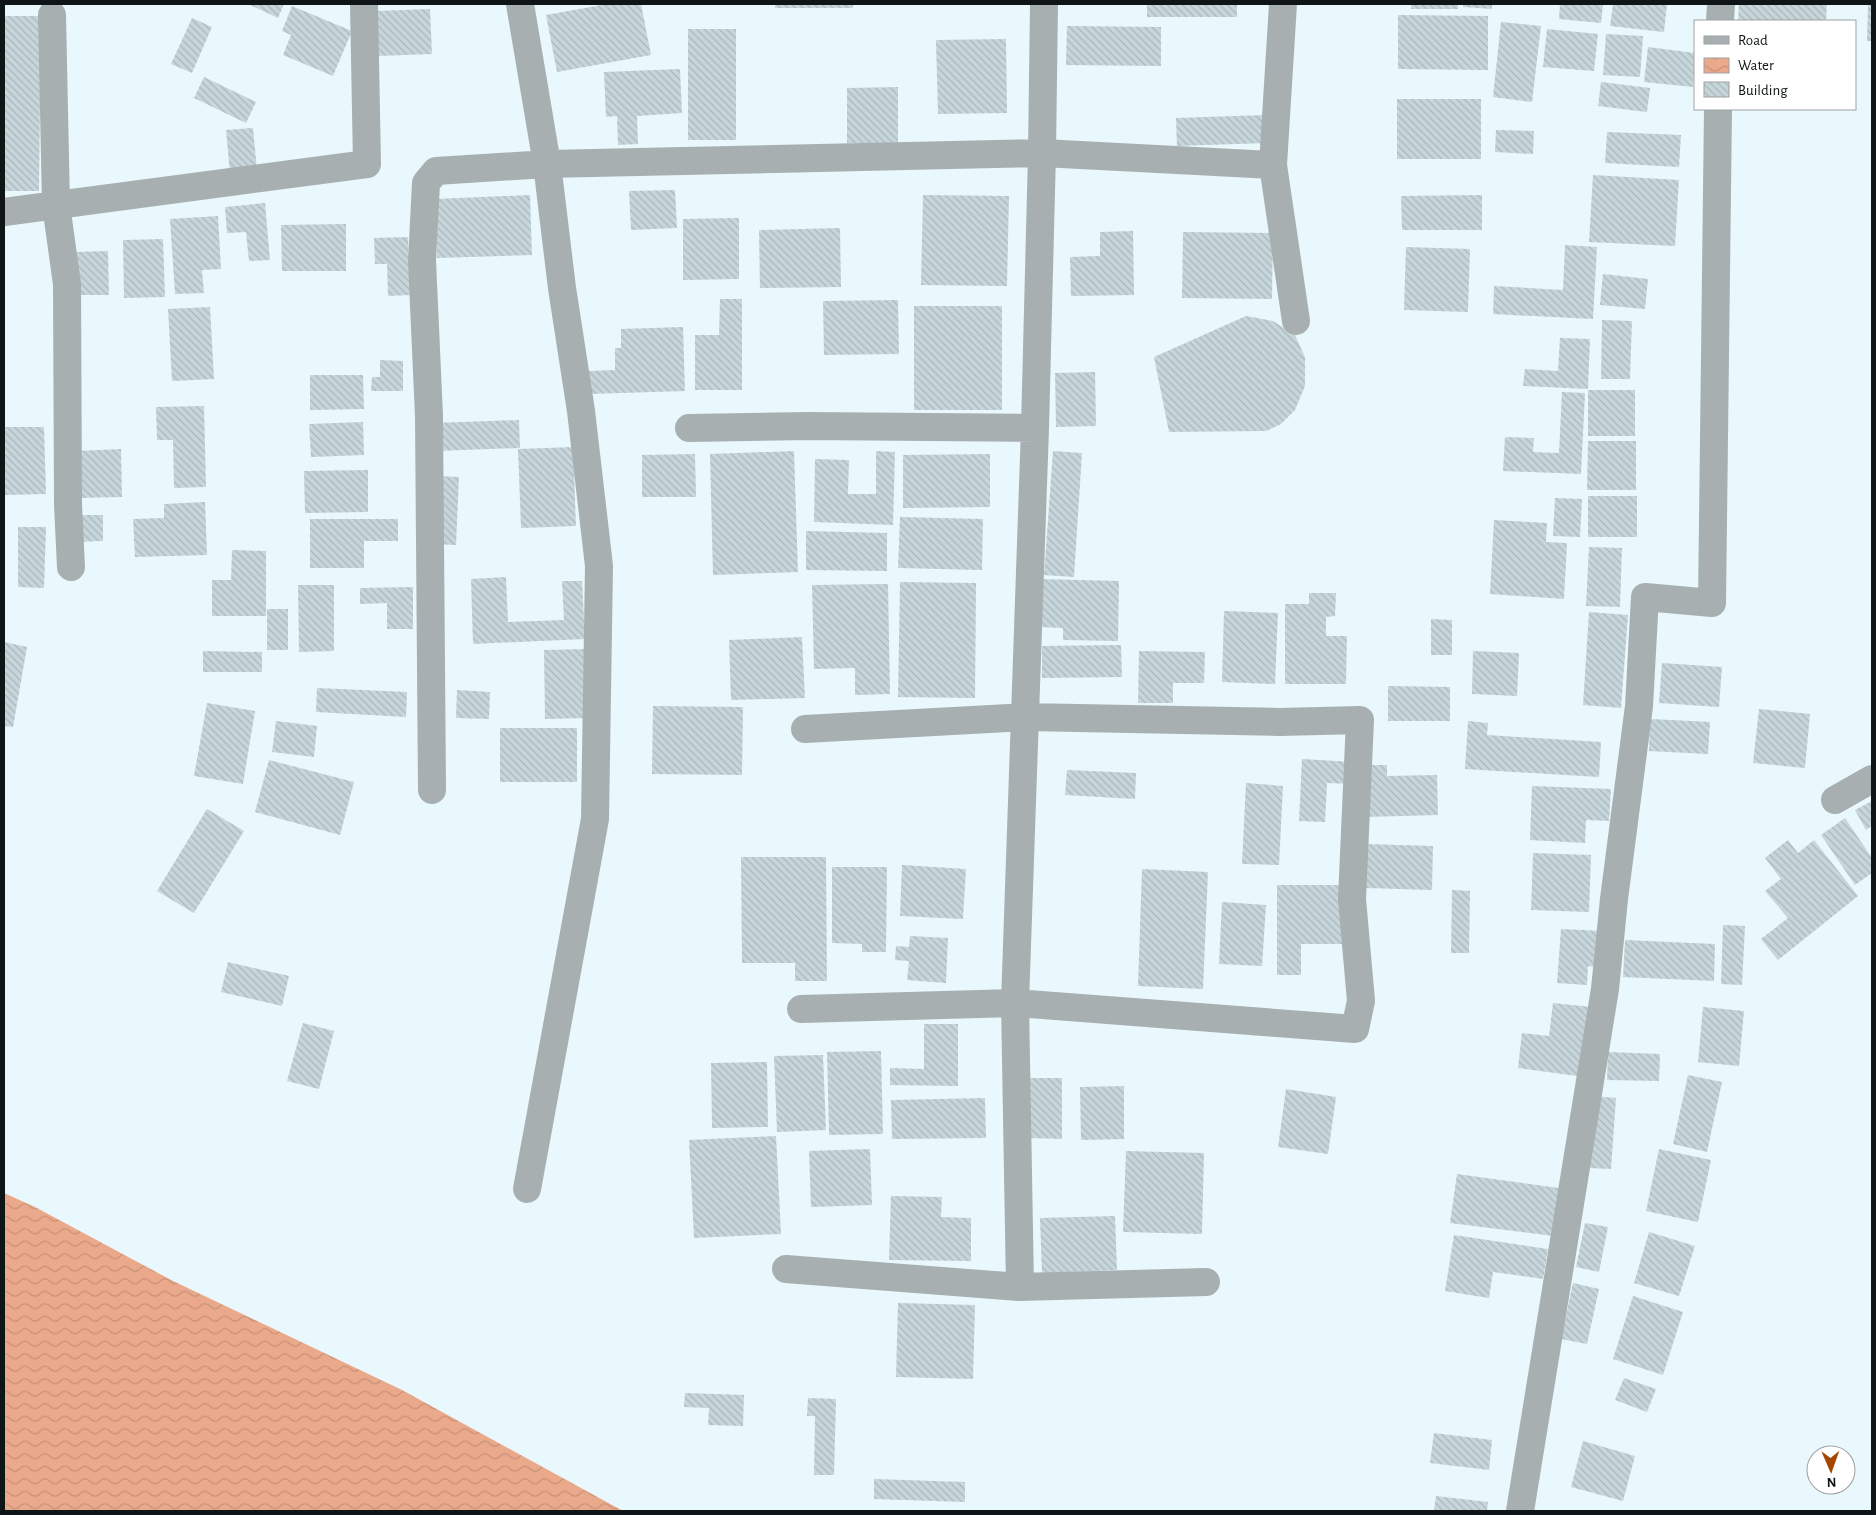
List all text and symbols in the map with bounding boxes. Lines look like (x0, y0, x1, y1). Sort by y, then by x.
legend (1694, 20, 1856, 110)
text: Road (1738, 33, 1768, 48)
text: Water (1738, 58, 1774, 73)
text: Building (1738, 83, 1788, 98)
north arrow (1806, 1445, 1856, 1495)
text: N (1826, 1475, 1837, 1489)

